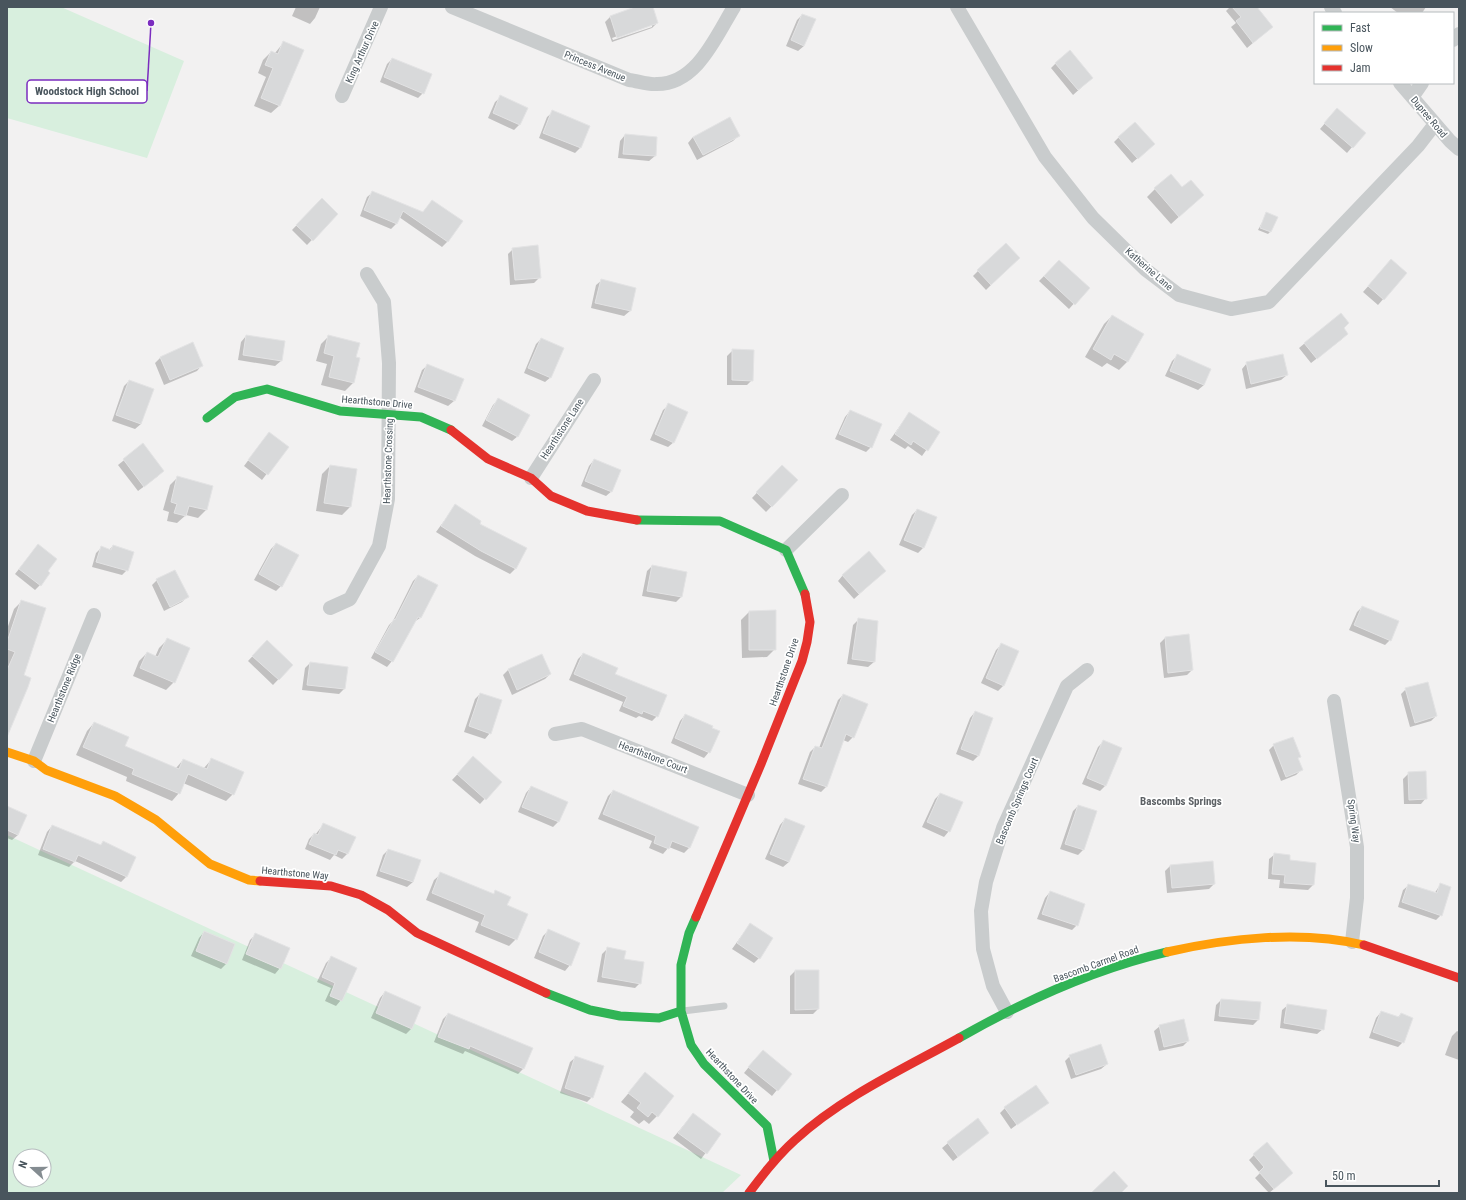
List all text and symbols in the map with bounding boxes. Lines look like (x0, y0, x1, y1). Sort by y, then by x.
legend (1314, 12, 1454, 84)
street label: King Arthur Drive (343, 19, 381, 85)
text: Fast (1350, 21, 1371, 35)
text: Slow (1350, 41, 1373, 55)
street label: Princess Avenue (563, 49, 628, 83)
text: Jam (1350, 61, 1371, 75)
callout: Woodstock High School (27, 80, 147, 103)
text: Woodstock High School (35, 85, 139, 98)
street label: Dupree Road (1409, 94, 1449, 140)
street label: Katherine Lane (1123, 246, 1175, 293)
street label: Hearthstone Drive (341, 393, 413, 411)
street label: Hearthstone Lane (538, 396, 586, 461)
street label: Hearthstone Crossing (381, 418, 395, 504)
street label: Hearthstone Drive (767, 636, 801, 707)
street label: Hearthstone Ridge (45, 652, 83, 724)
street label: Hearthstone Court (617, 739, 689, 775)
street label: Bascomb Springs Court (994, 756, 1040, 846)
district label: Bascombs Springs (1140, 795, 1222, 808)
street label: Spring Way (1346, 799, 1362, 843)
street label: Hearthstone Way (261, 865, 329, 881)
street label: Bascomb Carmel Road (1052, 943, 1140, 984)
street label: Hearthstone Drive (704, 1046, 760, 1106)
north arrow (12, 1148, 52, 1188)
text: N (16, 1159, 30, 1170)
scale bar (1326, 1162, 1439, 1188)
text: 50 m (1332, 1169, 1356, 1183)

